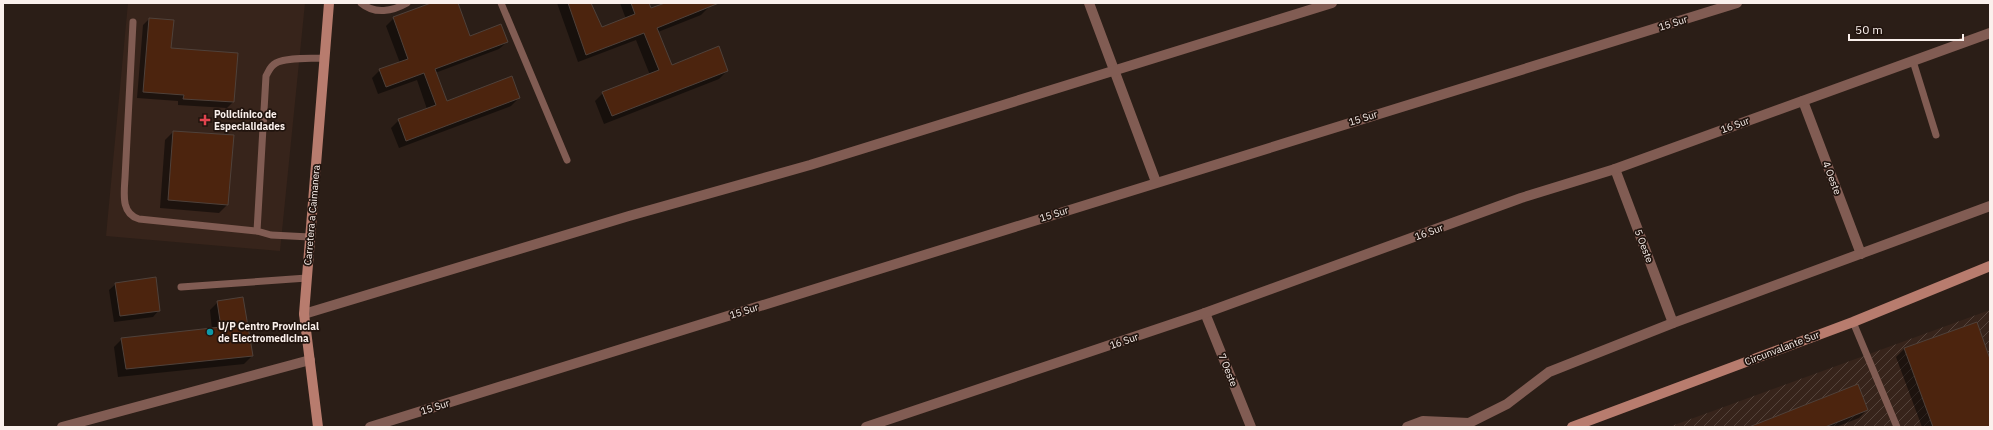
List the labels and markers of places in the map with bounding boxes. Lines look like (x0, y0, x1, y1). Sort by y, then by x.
place label: Policlínico de Especialidades (214, 108, 285, 133)
marker: Policlínico de Especialidades (199, 114, 211, 126)
place label: U/P Centro Provincial de Electromedicina (218, 320, 319, 345)
marker: U/P Centro Provincial de Electromedicina (205, 327, 215, 337)

